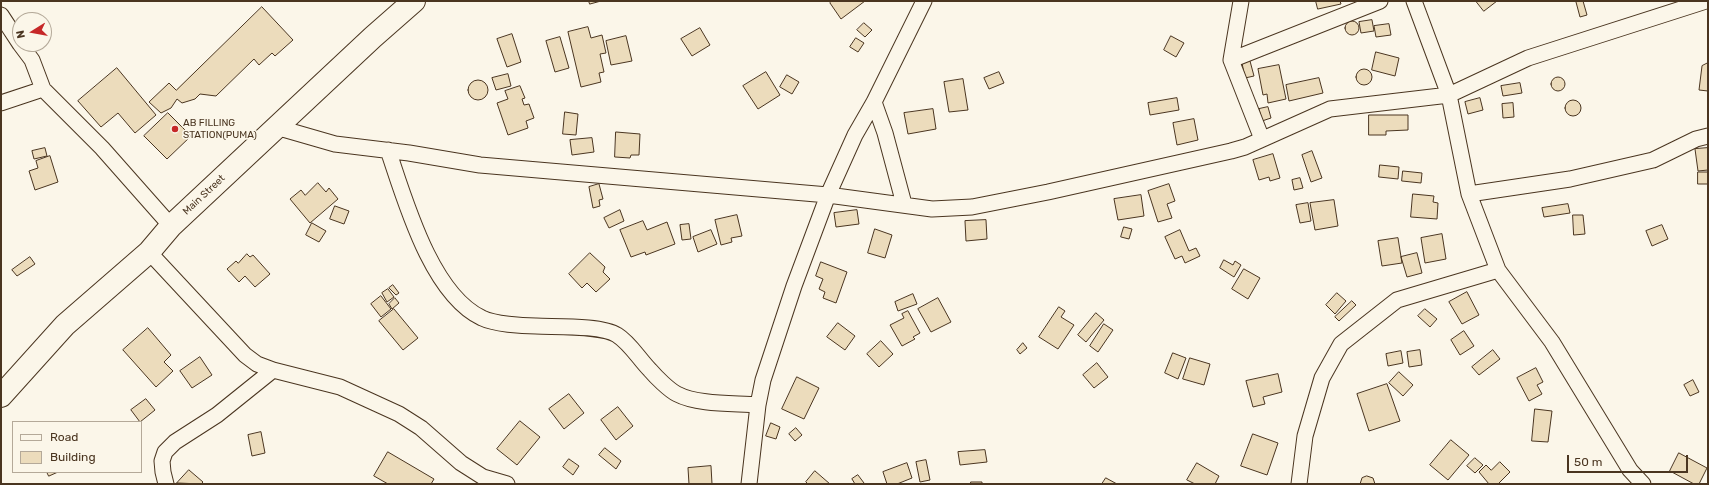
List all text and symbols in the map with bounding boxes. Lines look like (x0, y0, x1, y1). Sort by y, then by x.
north arrow (12, 12, 52, 52)
text: N (14, 29, 28, 39)
place label: AB FILLING STATION(PUMA) (183, 117, 257, 140)
marker: AB FILLING STATION(PUMA) (170, 124, 180, 134)
street label: Main Street (180, 172, 228, 218)
legend (12, 421, 142, 473)
text: Road (50, 430, 78, 444)
scale bar (1569, 447, 1690, 473)
text: Building (50, 450, 96, 464)
text: 50 m (1574, 455, 1602, 469)

